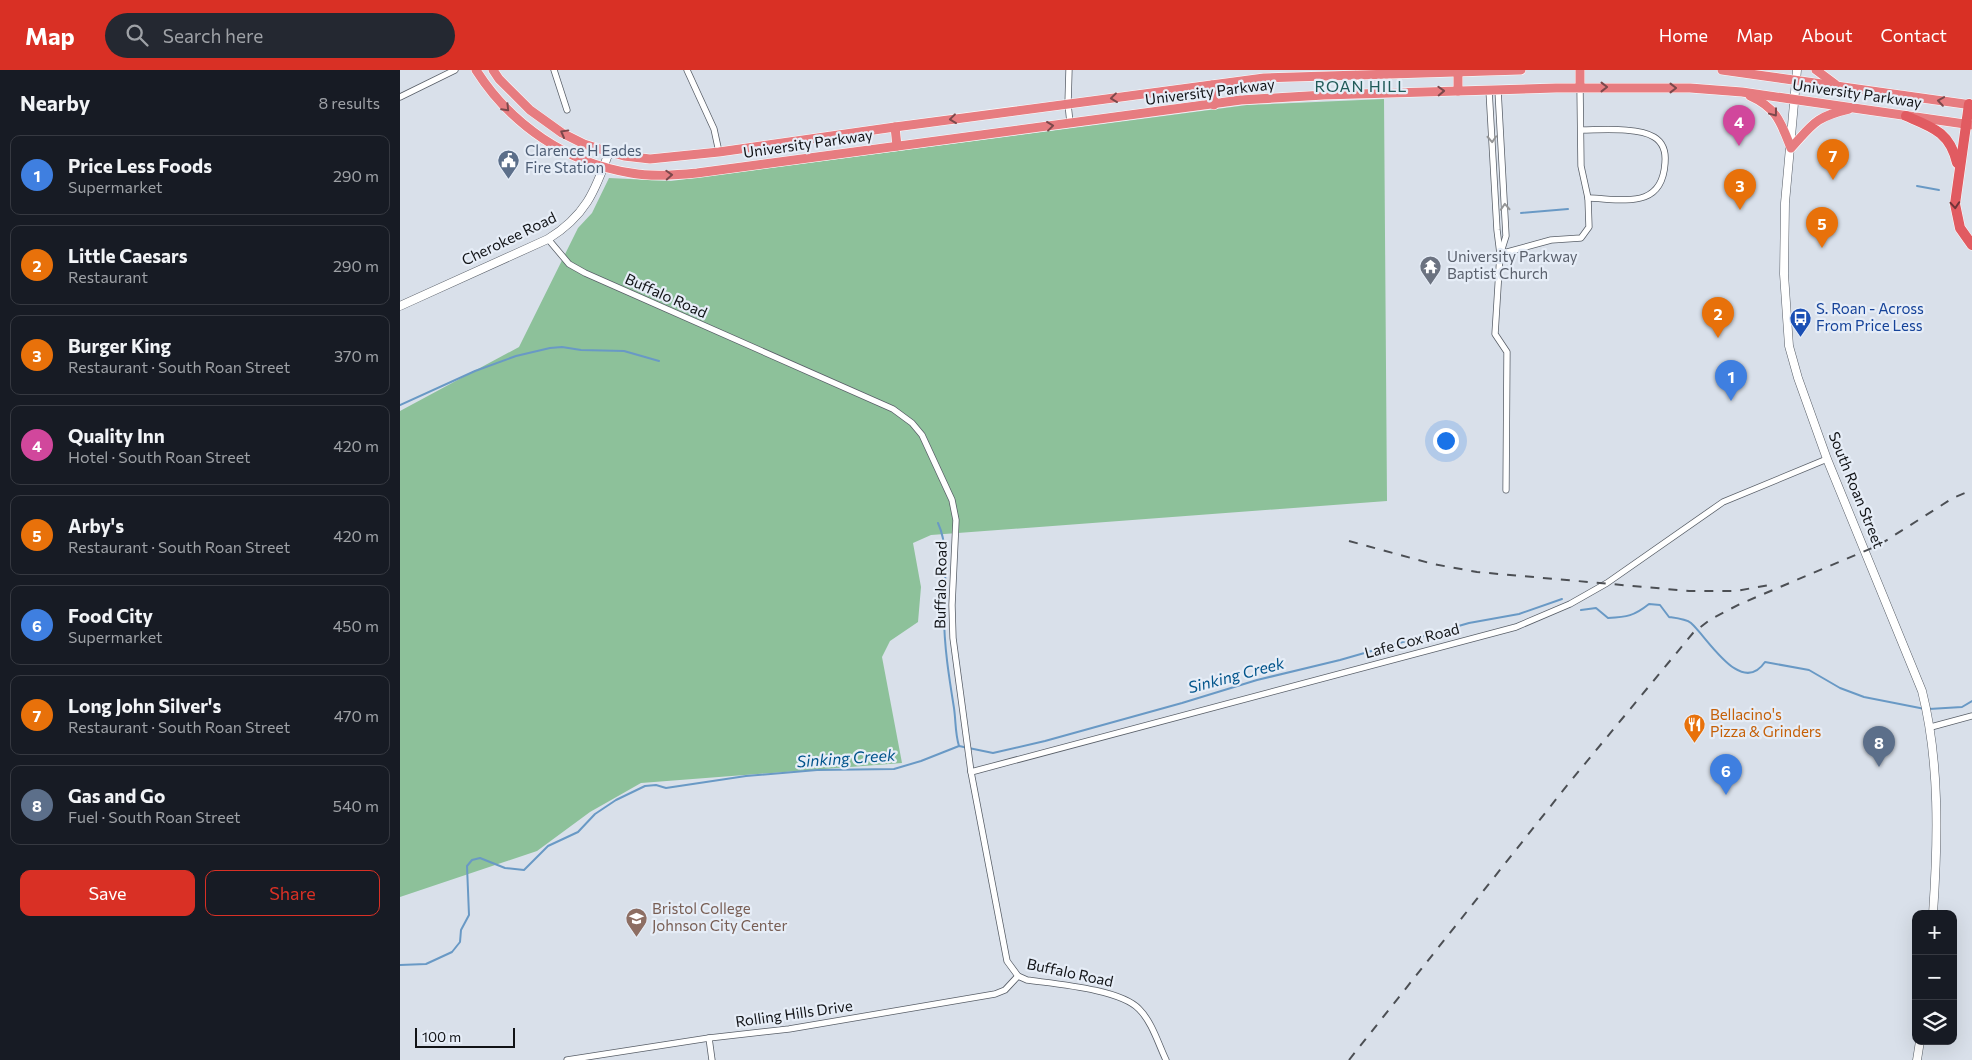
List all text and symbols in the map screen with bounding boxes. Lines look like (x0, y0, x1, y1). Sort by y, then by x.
search box (105, 13, 455, 58)
text: Map (25, 21, 75, 50)
icon: search (123, 21, 151, 49)
text: Search here (163, 24, 263, 47)
text: Home (1659, 24, 1708, 46)
text: Map (1736, 24, 1773, 46)
text: About (1801, 24, 1853, 46)
text: Contact (1881, 24, 1947, 46)
street label: University Parkway (1144, 74, 1276, 108)
street label: University Parkway (1791, 75, 1923, 111)
district label: ROAN HILL (1314, 76, 1408, 95)
one-way arrow (1600, 82, 1608, 92)
one-way arrow (1670, 83, 1677, 93)
one-way arrow (1438, 86, 1446, 96)
text: Nearby (20, 90, 90, 115)
one-way arrow (1110, 92, 1118, 103)
text: 8 results (319, 93, 380, 112)
one-way arrow (1937, 96, 1945, 106)
one-way arrow (500, 103, 509, 112)
pin: 4 (1723, 105, 1755, 146)
one-way arrow (1768, 108, 1777, 117)
one-way arrow (949, 113, 957, 124)
one-way arrow (1046, 121, 1054, 132)
street label: University Parkway (742, 125, 874, 161)
one-way arrow (561, 130, 570, 140)
one-way arrow (1486, 135, 1497, 143)
pin: 7 (1817, 139, 1849, 180)
place label: Clarence H Eades Fire Station (525, 141, 642, 176)
public building icon: Clarence H Eades Fire Station (497, 148, 521, 179)
text: Price Less Foods (68, 154, 212, 177)
text: 1 (33, 166, 41, 185)
text: 290 m (333, 166, 379, 185)
pin: 3 (1724, 169, 1756, 210)
one-way arrow (665, 170, 673, 181)
text: Supermarket (68, 177, 163, 196)
one-way arrow (1950, 201, 1961, 209)
one-way arrow (1499, 202, 1510, 210)
street label: Cherokee Road (458, 207, 559, 269)
pin: 5 (1806, 207, 1838, 248)
text: Little Caesars (68, 244, 188, 267)
place label: University Parkway Baptist Church (1447, 247, 1578, 282)
temple icon: University Parkway Baptist Church (1419, 254, 1443, 285)
text: 2 (32, 256, 42, 275)
text: 290 m (333, 256, 379, 275)
text: Restaurant (68, 267, 148, 286)
street label: Buffalo Road (623, 269, 710, 321)
pin: 2 (1702, 297, 1734, 338)
place label: S. Roan - Across From Price Less (1816, 299, 1924, 334)
bus stop icon: S. Roan - Across From Price Less (1788, 306, 1812, 337)
text: Burger King (68, 334, 171, 357)
text: 3 (32, 346, 42, 365)
text: 370 m (334, 346, 379, 365)
text: Restaurant · South Roan Street (68, 357, 290, 376)
pin: 1 (1715, 360, 1747, 401)
text: Quality Inn (68, 424, 165, 447)
your location (1433, 428, 1459, 454)
street label: South Roan Street (1825, 429, 1888, 550)
text: 4 (32, 436, 42, 455)
text: 420 m (333, 436, 379, 455)
text: Hotel · South Roan Street (68, 447, 251, 466)
text: Arby's (68, 514, 124, 537)
text: 5 (32, 526, 42, 545)
text: 420 m (333, 526, 379, 545)
text: Restaurant · South Roan Street (68, 537, 290, 556)
street label: Buffalo Road (930, 541, 950, 629)
text: Food City (68, 604, 153, 627)
text: 6 (32, 616, 42, 635)
text: 450 m (333, 616, 379, 635)
street label: Lafe Cox Road (1362, 619, 1461, 661)
text: Supermarket (68, 627, 163, 646)
water label: Sinking Creek (1186, 652, 1286, 697)
text: Long John Silver's (68, 694, 221, 717)
place label: Bellacino's Pizza & Grinders (1710, 705, 1822, 740)
text: 7 (33, 706, 41, 725)
text: 470 m (334, 706, 379, 725)
restaurant icon: Bellacino's Pizza & Grinders (1682, 712, 1706, 743)
text: Restaurant · South Roan Street (68, 717, 290, 736)
pin: 8 (1863, 726, 1895, 767)
water label: Sinking Creek (796, 745, 896, 770)
pin: 6 (1710, 754, 1742, 795)
text: Gas and Go (68, 784, 165, 807)
text: 8 (32, 796, 42, 815)
text: 540 m (333, 796, 379, 815)
text: Fuel · South Roan Street (68, 807, 241, 826)
button: Save (20, 870, 195, 916)
button: Share (205, 870, 380, 916)
place label: Bristol College Johnson City Center (652, 899, 787, 934)
school or university icon: Bristol College Johnson City Center (624, 906, 648, 937)
map controls (1912, 910, 1957, 1045)
button: + (1912, 910, 1957, 955)
street label: Buffalo Road (1025, 954, 1115, 990)
button: − (1912, 955, 1957, 1000)
street label: Rolling Hills Drive (734, 996, 854, 1030)
button: layers (1912, 1000, 1957, 1045)
scale bar (415, 1025, 515, 1048)
text: 100 m (422, 1028, 461, 1045)

